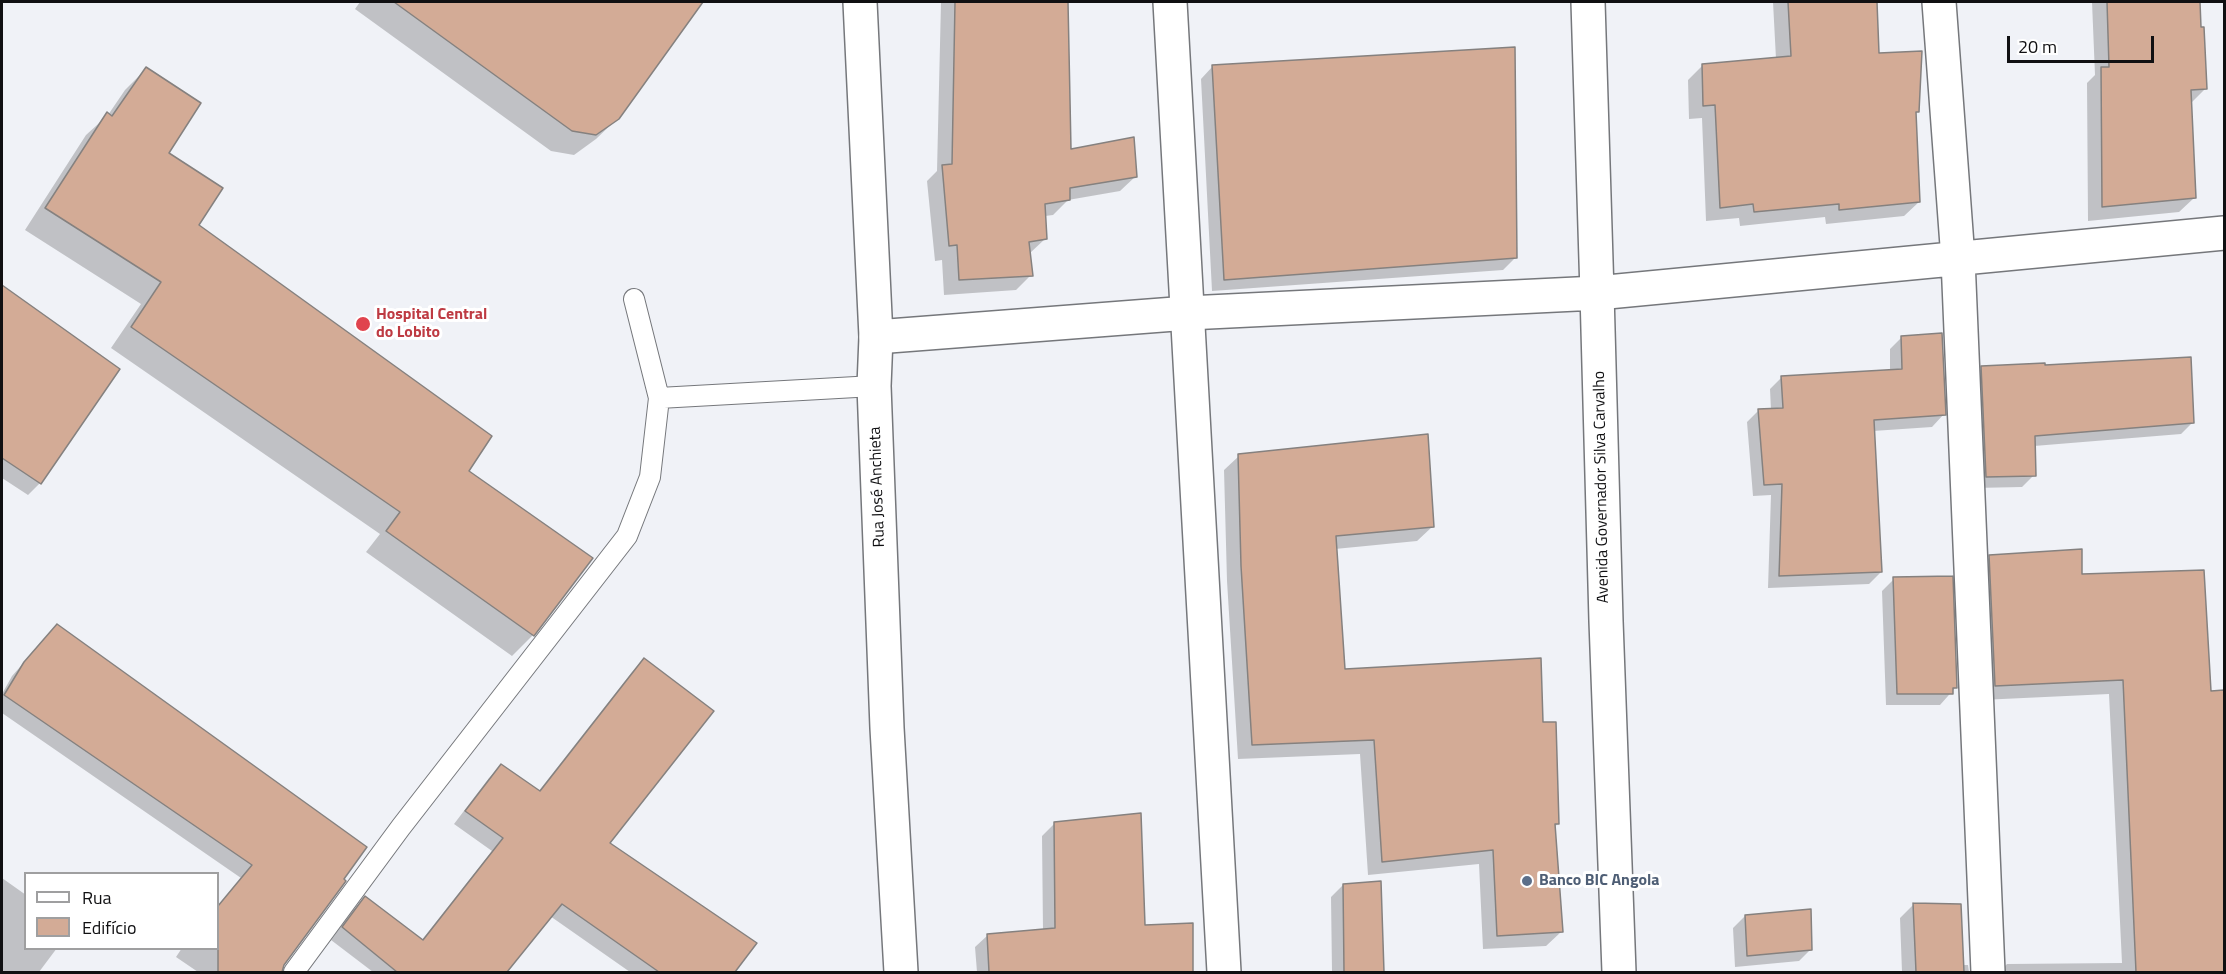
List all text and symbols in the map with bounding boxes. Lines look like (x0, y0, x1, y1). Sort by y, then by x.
scale bar (2010, 24, 2157, 62)
text: 20 m (2018, 33, 2057, 60)
place label: Hospital Central do Lobito (376, 305, 487, 343)
marker: Hospital Central do Lobito (354, 315, 372, 333)
street label: Avenida Governador Silva Carvalho (1590, 371, 1614, 603)
street label: Rua José Anchieta (866, 426, 890, 548)
place label: Banco BIC Angola (1539, 871, 1659, 891)
legend (24, 872, 219, 950)
marker: Banco BIC Angola (1520, 874, 1534, 888)
text: Rua (82, 884, 112, 911)
text: Edifício (82, 914, 136, 941)

